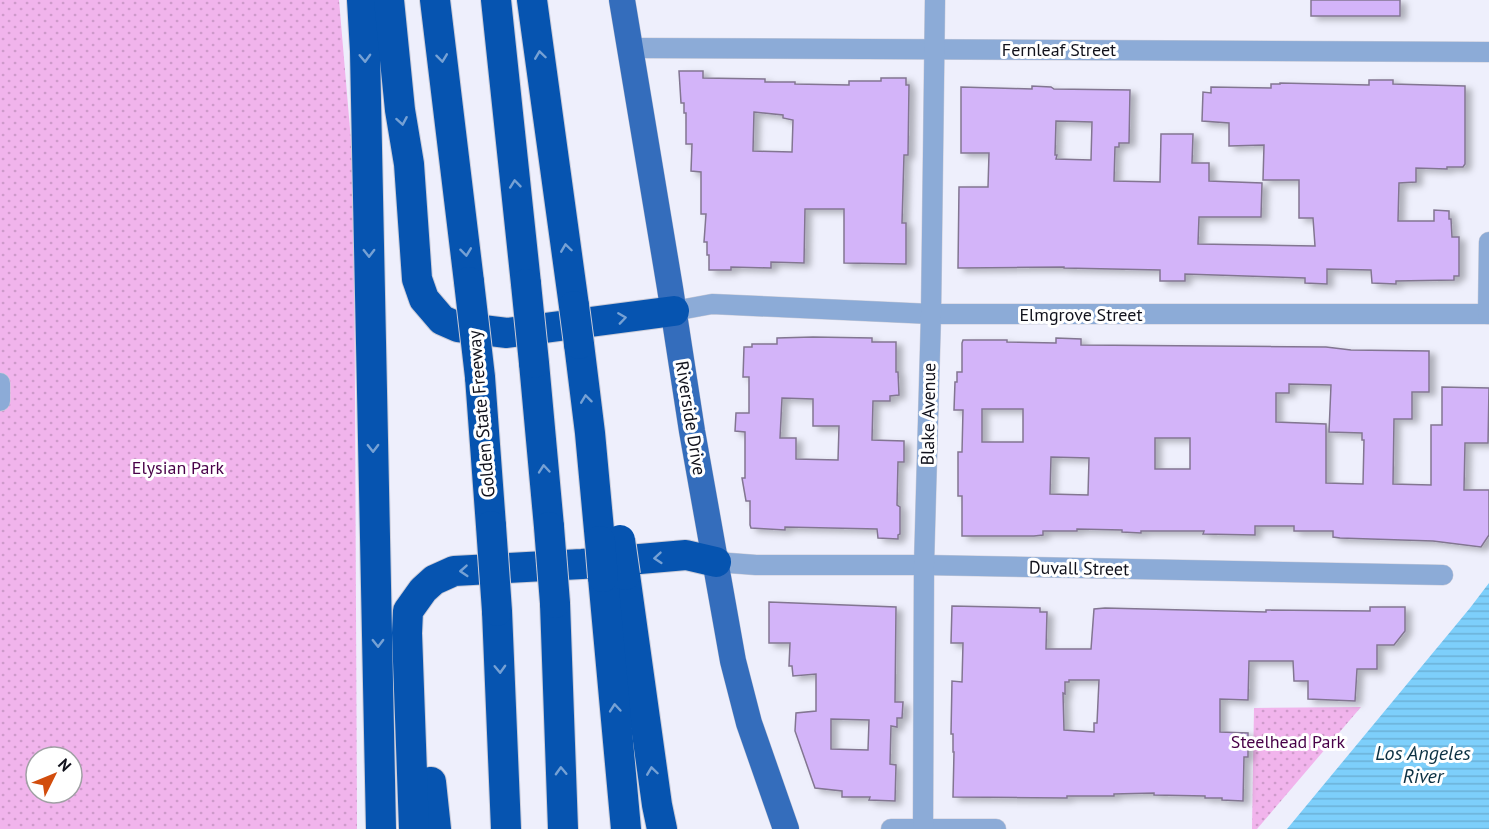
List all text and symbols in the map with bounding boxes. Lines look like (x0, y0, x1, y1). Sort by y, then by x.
street label: Fernleaf Street (1002, 38, 1116, 61)
one-way arrow (534, 50, 546, 59)
one-way arrow (359, 54, 372, 63)
one-way arrow (436, 54, 448, 63)
one-way arrow (395, 115, 408, 125)
one-way arrow (509, 180, 522, 189)
one-way arrow (561, 243, 573, 252)
one-way arrow (459, 247, 471, 256)
one-way arrow (363, 249, 376, 258)
street label: Elmgrove Street (1019, 303, 1143, 326)
one-way arrow (618, 313, 627, 325)
street label: Golden State Freeway (462, 329, 500, 499)
street label: Riverside Drive (671, 359, 711, 477)
street label: Blake Avenue (916, 362, 940, 466)
one-way arrow (580, 394, 592, 404)
one-way arrow (367, 444, 379, 453)
park label: Elysian Park (132, 456, 225, 479)
one-way arrow (538, 464, 551, 474)
one-way arrow (653, 551, 663, 564)
street label: Duvall Street (1029, 556, 1129, 580)
one-way arrow (459, 564, 468, 577)
one-way arrow (371, 639, 384, 648)
one-way arrow (493, 665, 506, 674)
one-way arrow (609, 703, 622, 713)
park label: Steelhead Park (1231, 730, 1346, 753)
water label: Los Angeles River (1375, 740, 1471, 789)
north arrow (24, 745, 84, 805)
text: N (54, 754, 76, 775)
one-way arrow (555, 766, 568, 775)
one-way arrow (647, 767, 659, 776)

